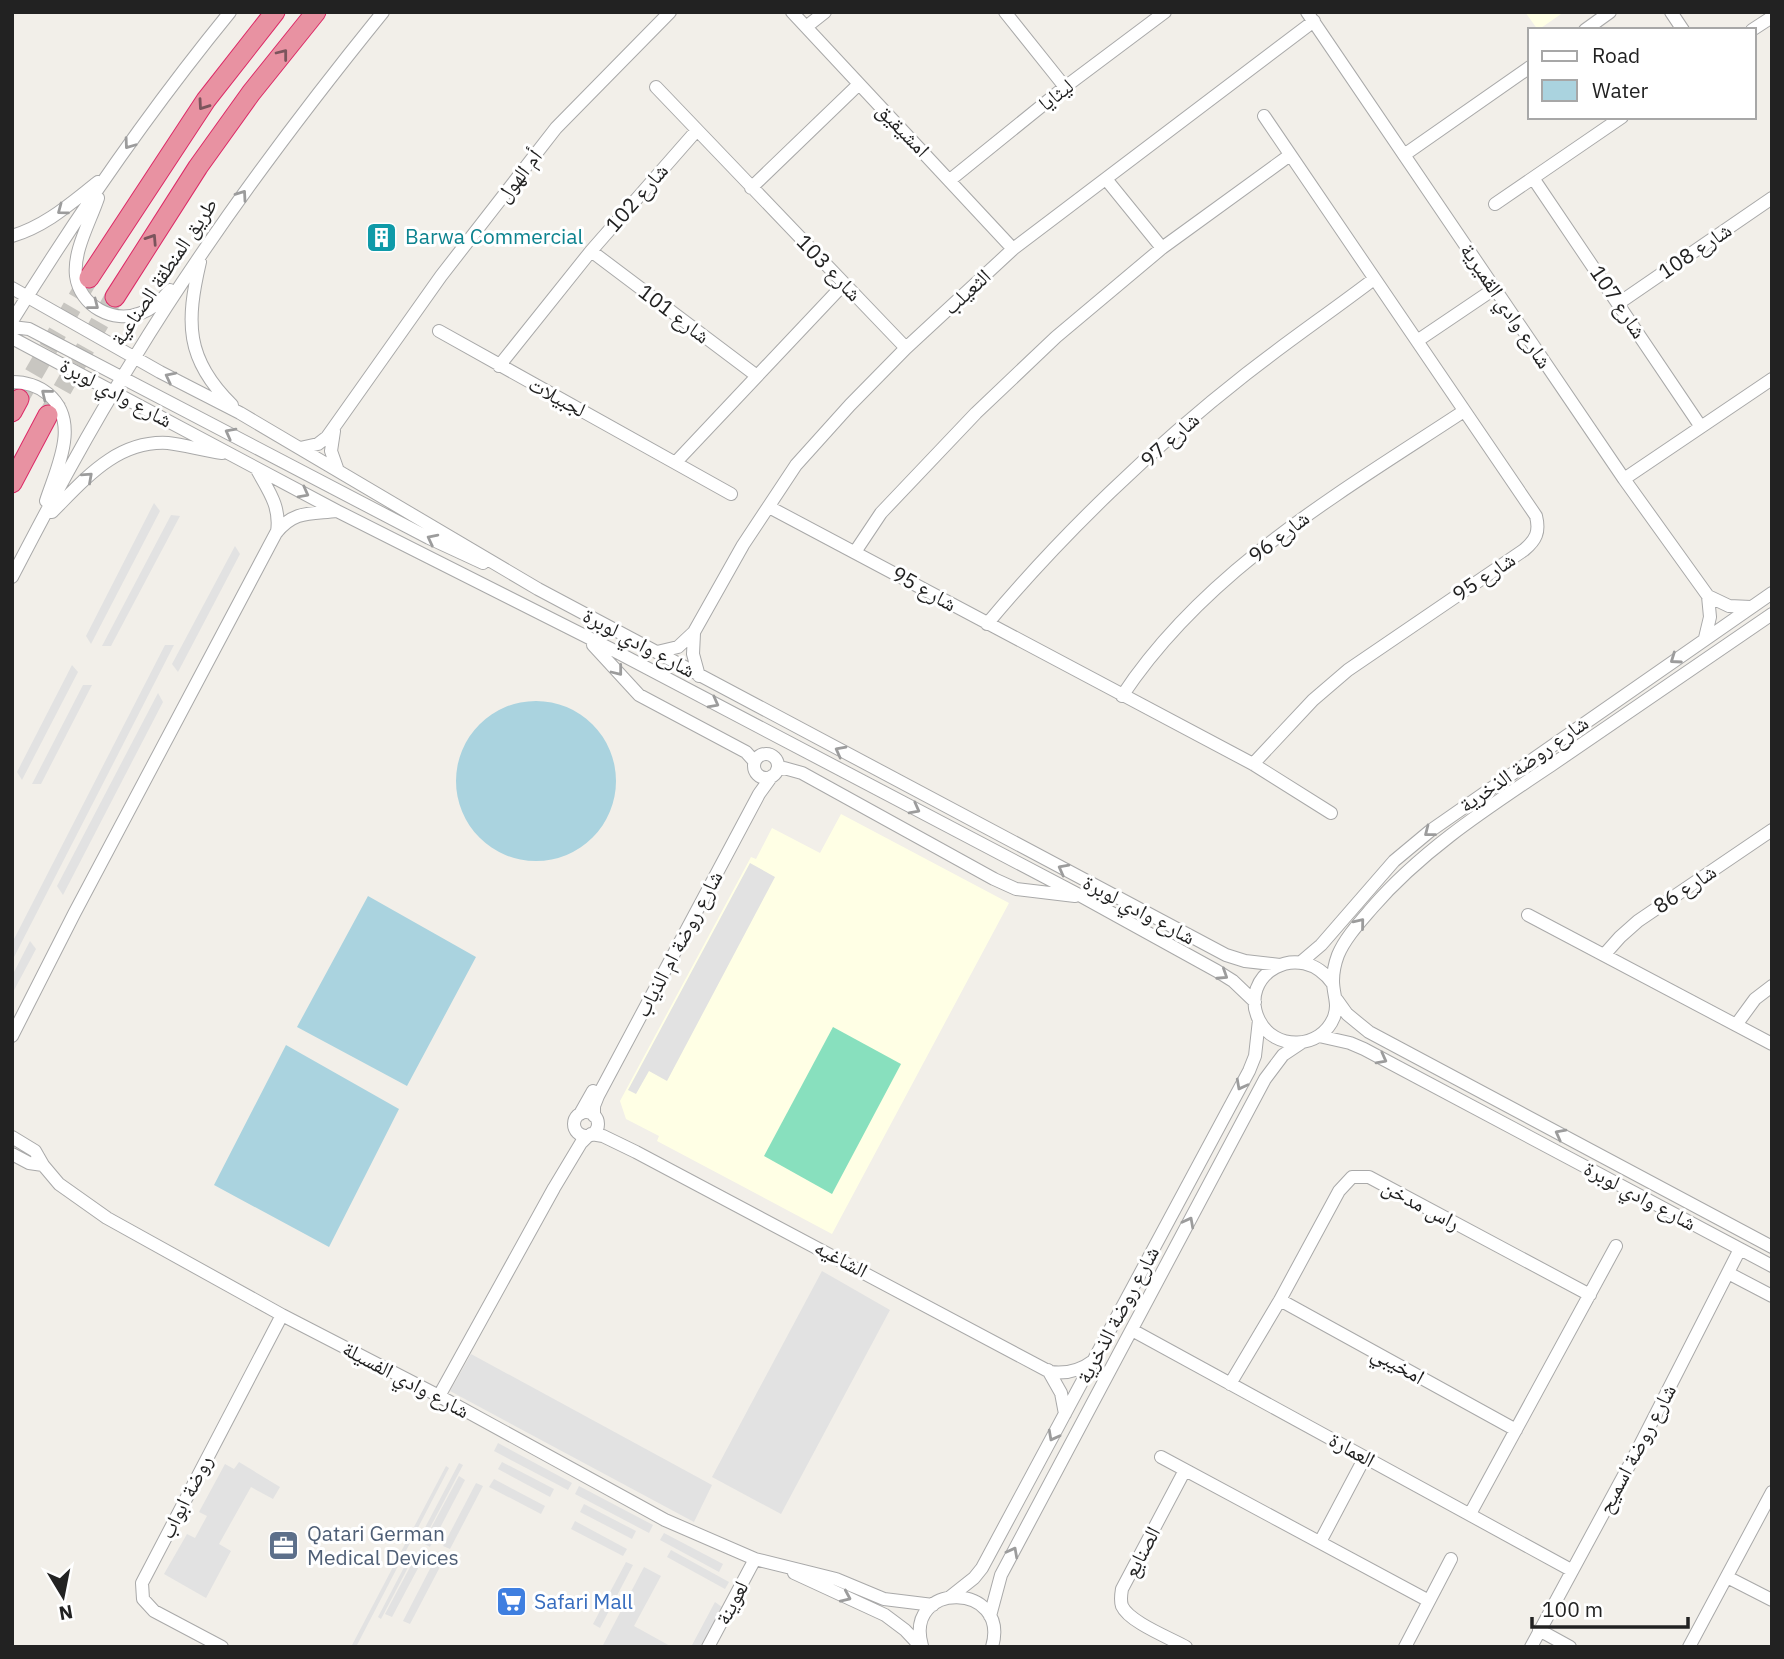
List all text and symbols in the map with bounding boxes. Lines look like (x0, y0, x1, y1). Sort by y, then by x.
legend (1528, 28, 1756, 119)
text: Road (1592, 41, 1640, 69)
one-way arrow (274, 49, 287, 61)
street label: ليثايا (1032, 72, 1079, 117)
text: Water (1592, 76, 1649, 104)
street label: امشيقيق (871, 96, 936, 162)
one-way arrow (199, 97, 211, 110)
one-way arrow (125, 136, 137, 149)
street label: أم الهول (489, 143, 549, 208)
street label: شارع 102 (599, 157, 674, 238)
one-way arrow (234, 190, 246, 203)
street label: طريق المنطقة الصناعية (103, 192, 223, 351)
one-way arrow (58, 202, 70, 215)
street label: شارع 108 (1652, 215, 1737, 285)
building icon: Barwa Commercial (365, 220, 399, 254)
place label: Barwa Commercial (405, 222, 583, 250)
street label: شارع 103 (791, 228, 869, 307)
one-way arrow (143, 234, 156, 247)
street label: شارع وادي القميرية (1452, 237, 1559, 375)
street label: شارع 107 (1584, 259, 1654, 344)
street label: الثعيلب (936, 262, 996, 320)
street label: شارع 101 (633, 277, 716, 349)
one-way arrow (86, 296, 98, 309)
street label: شارع وادي لوبرة (54, 351, 178, 436)
street label: لجبيلات (524, 369, 591, 423)
one-way arrow (165, 372, 177, 386)
one-way arrow (42, 390, 54, 403)
street label: شارع 97 (1134, 405, 1205, 473)
one-way arrow (225, 428, 238, 442)
one-way arrow (79, 473, 92, 485)
one-way arrow (296, 485, 309, 499)
street label: شارع 96 (1242, 504, 1315, 569)
one-way arrow (427, 534, 439, 547)
street label: شارع 95 (1447, 545, 1520, 607)
street label: شارع 95 (887, 559, 962, 617)
street label: شارع وادي لوبرة (577, 601, 701, 686)
one-way arrow (1670, 651, 1683, 663)
one-way arrow (609, 663, 622, 676)
one-way arrow (707, 695, 719, 708)
street label: شارع روضة الذخرية (1453, 708, 1594, 818)
one-way arrow (835, 745, 847, 759)
one-way arrow (908, 801, 921, 814)
one-way arrow (1424, 824, 1436, 837)
street label: شارع 86 (1648, 857, 1721, 919)
one-way arrow (1058, 864, 1070, 877)
street label: شارع روضة ام الذياب (628, 865, 729, 1022)
street label: شارع وادي لوبرة (1077, 868, 1201, 953)
one-way arrow (1352, 919, 1365, 931)
one-way arrow (1216, 967, 1229, 980)
one-way arrow (1375, 1051, 1388, 1064)
one-way arrow (1236, 1078, 1250, 1090)
one-way arrow (1555, 1129, 1568, 1143)
street label: شارع وادي لوبرة (1578, 1154, 1702, 1239)
street label: راس مدخن (1378, 1172, 1465, 1236)
one-way arrow (1181, 1216, 1195, 1229)
street label: الشاغيه (810, 1233, 873, 1284)
street label: شارع روضة الذخرية (1069, 1241, 1165, 1388)
street label: شارع وادي الفسيلة (337, 1334, 475, 1427)
street label: امخيبي (1365, 1338, 1430, 1393)
street label: شارع روضة اسميح (1590, 1379, 1682, 1518)
street label: العمارة (1324, 1425, 1381, 1473)
one-way arrow (1048, 1429, 1061, 1442)
street label: روضة ابواب (152, 1450, 218, 1543)
place label: Qatari German Medical Devices (307, 1519, 459, 1571)
street label: الصنايع (1116, 1521, 1166, 1582)
office icon: Qatari German Medical Devices (267, 1529, 301, 1563)
one-way arrow (1005, 1547, 1018, 1559)
north arrow (28, 1561, 98, 1631)
street label: لعوينة (708, 1576, 754, 1629)
supermarket icon: Safari Mall (494, 1585, 528, 1619)
scale bar (1532, 1586, 1688, 1630)
place label: Safari Mall (534, 1587, 633, 1615)
one-way arrow (839, 1589, 851, 1603)
text: 100 m (1542, 1595, 1603, 1623)
text: N (57, 1600, 75, 1626)

